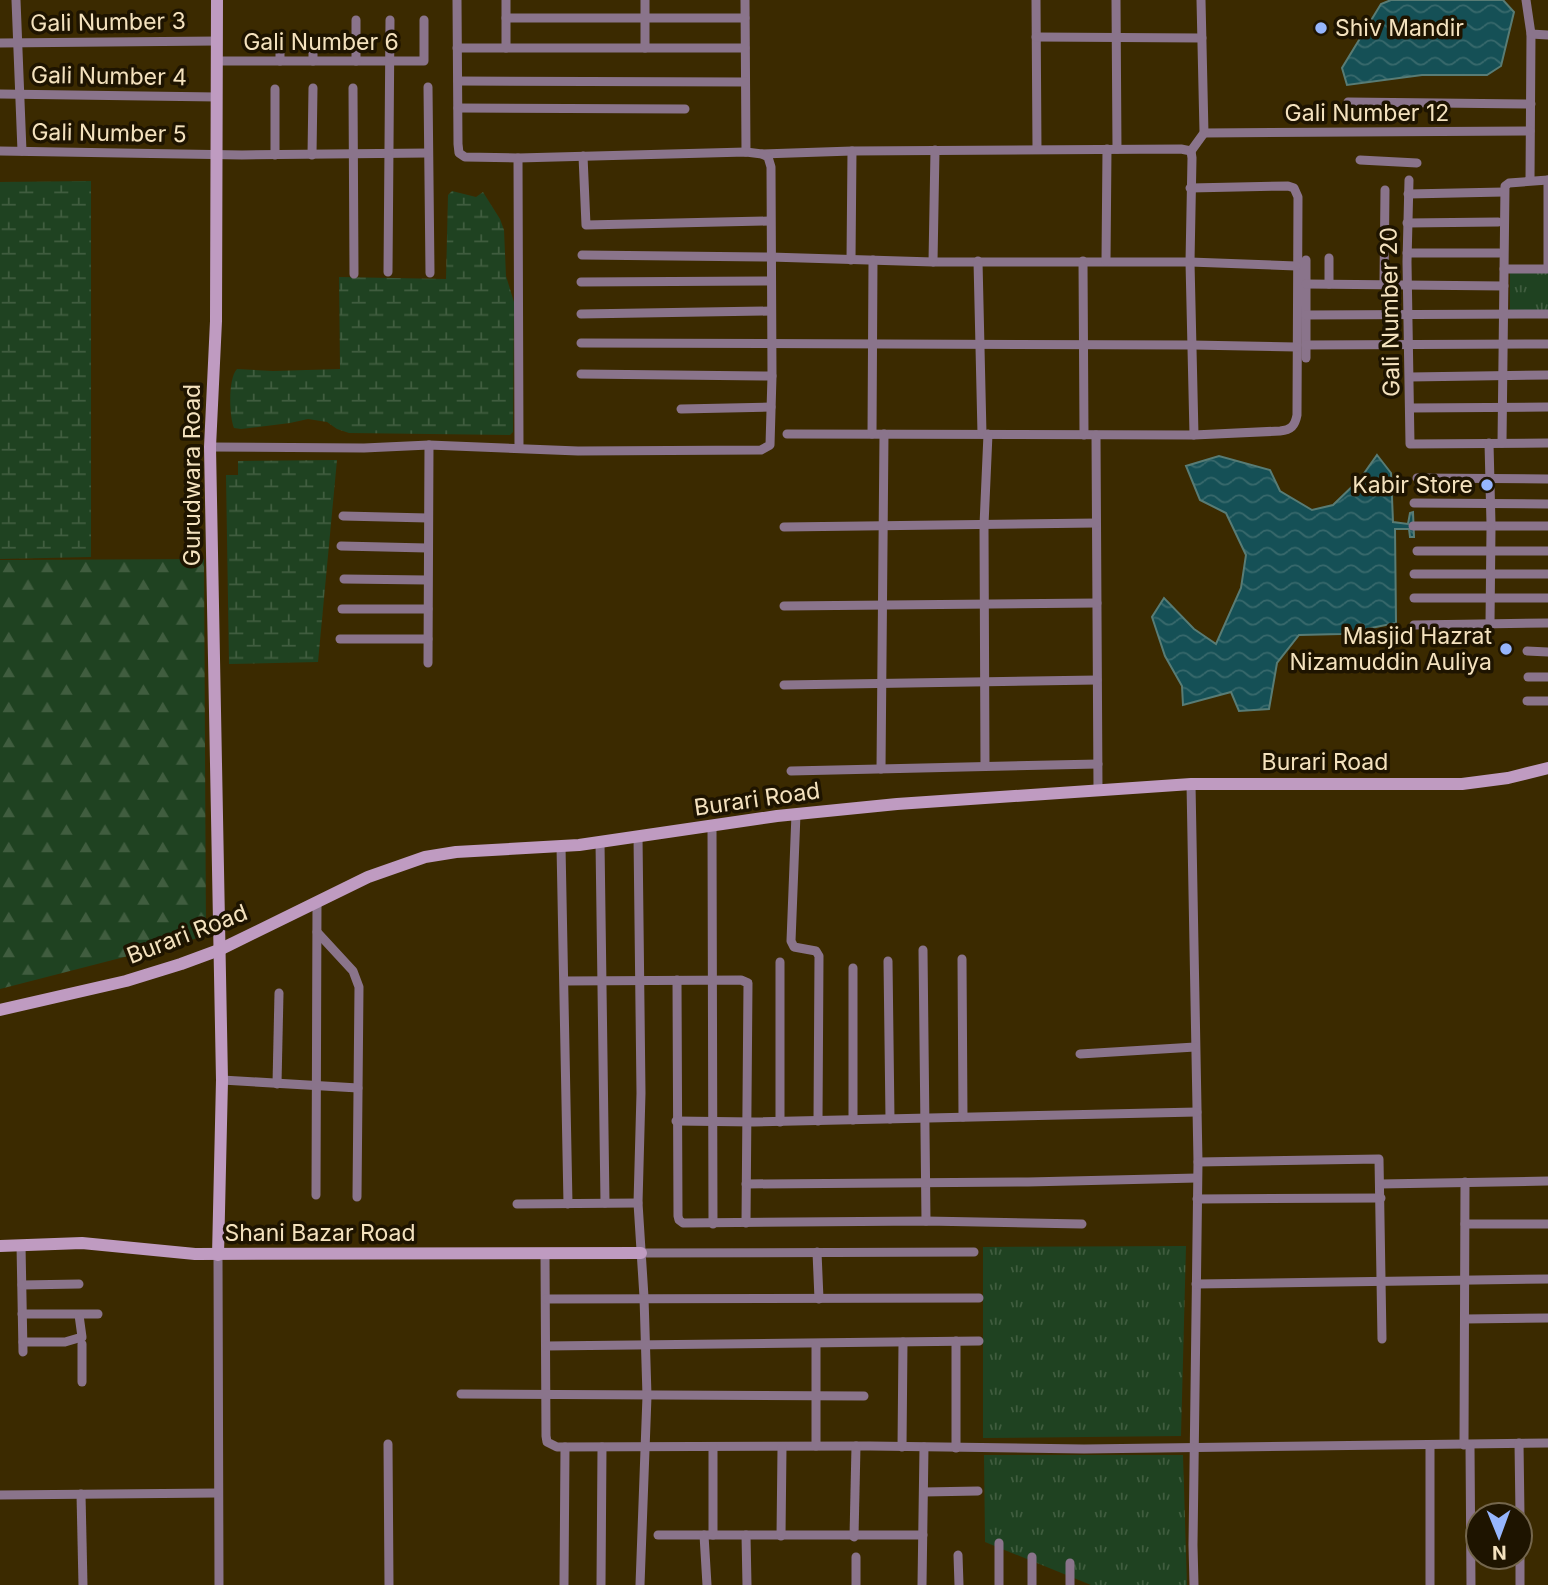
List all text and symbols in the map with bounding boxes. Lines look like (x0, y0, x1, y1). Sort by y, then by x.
street label: Gali Number 3 (30, 7, 186, 37)
place label: Shiv Mandir (1335, 14, 1464, 42)
marker: Shiv Mandir (1313, 20, 1329, 36)
street label: Gali Number 6 (243, 28, 399, 56)
street label: Gali Number 4 (31, 61, 187, 91)
street label: Gali Number 12 (1285, 99, 1449, 127)
street label: Gali Number 5 (31, 118, 187, 148)
street label: Gali Number 20 (1375, 227, 1405, 397)
street label: Gurudwara Road (178, 384, 206, 566)
place label: Kabir Store (1352, 471, 1473, 499)
marker: Kabir Store (1479, 477, 1495, 493)
place label: Masjid Hazrat Nizamuddin Auliya (1290, 622, 1492, 676)
marker: Masjid Hazrat Nizamuddin Auliya (1498, 641, 1514, 657)
street label: Burari Road (1262, 748, 1388, 776)
street label: Burari Road (692, 776, 822, 822)
street label: Burari Road (123, 898, 251, 970)
street label: Shani Bazar Road (224, 1219, 416, 1247)
north arrow (1464, 1501, 1534, 1571)
text: N (1492, 1541, 1507, 1564)

